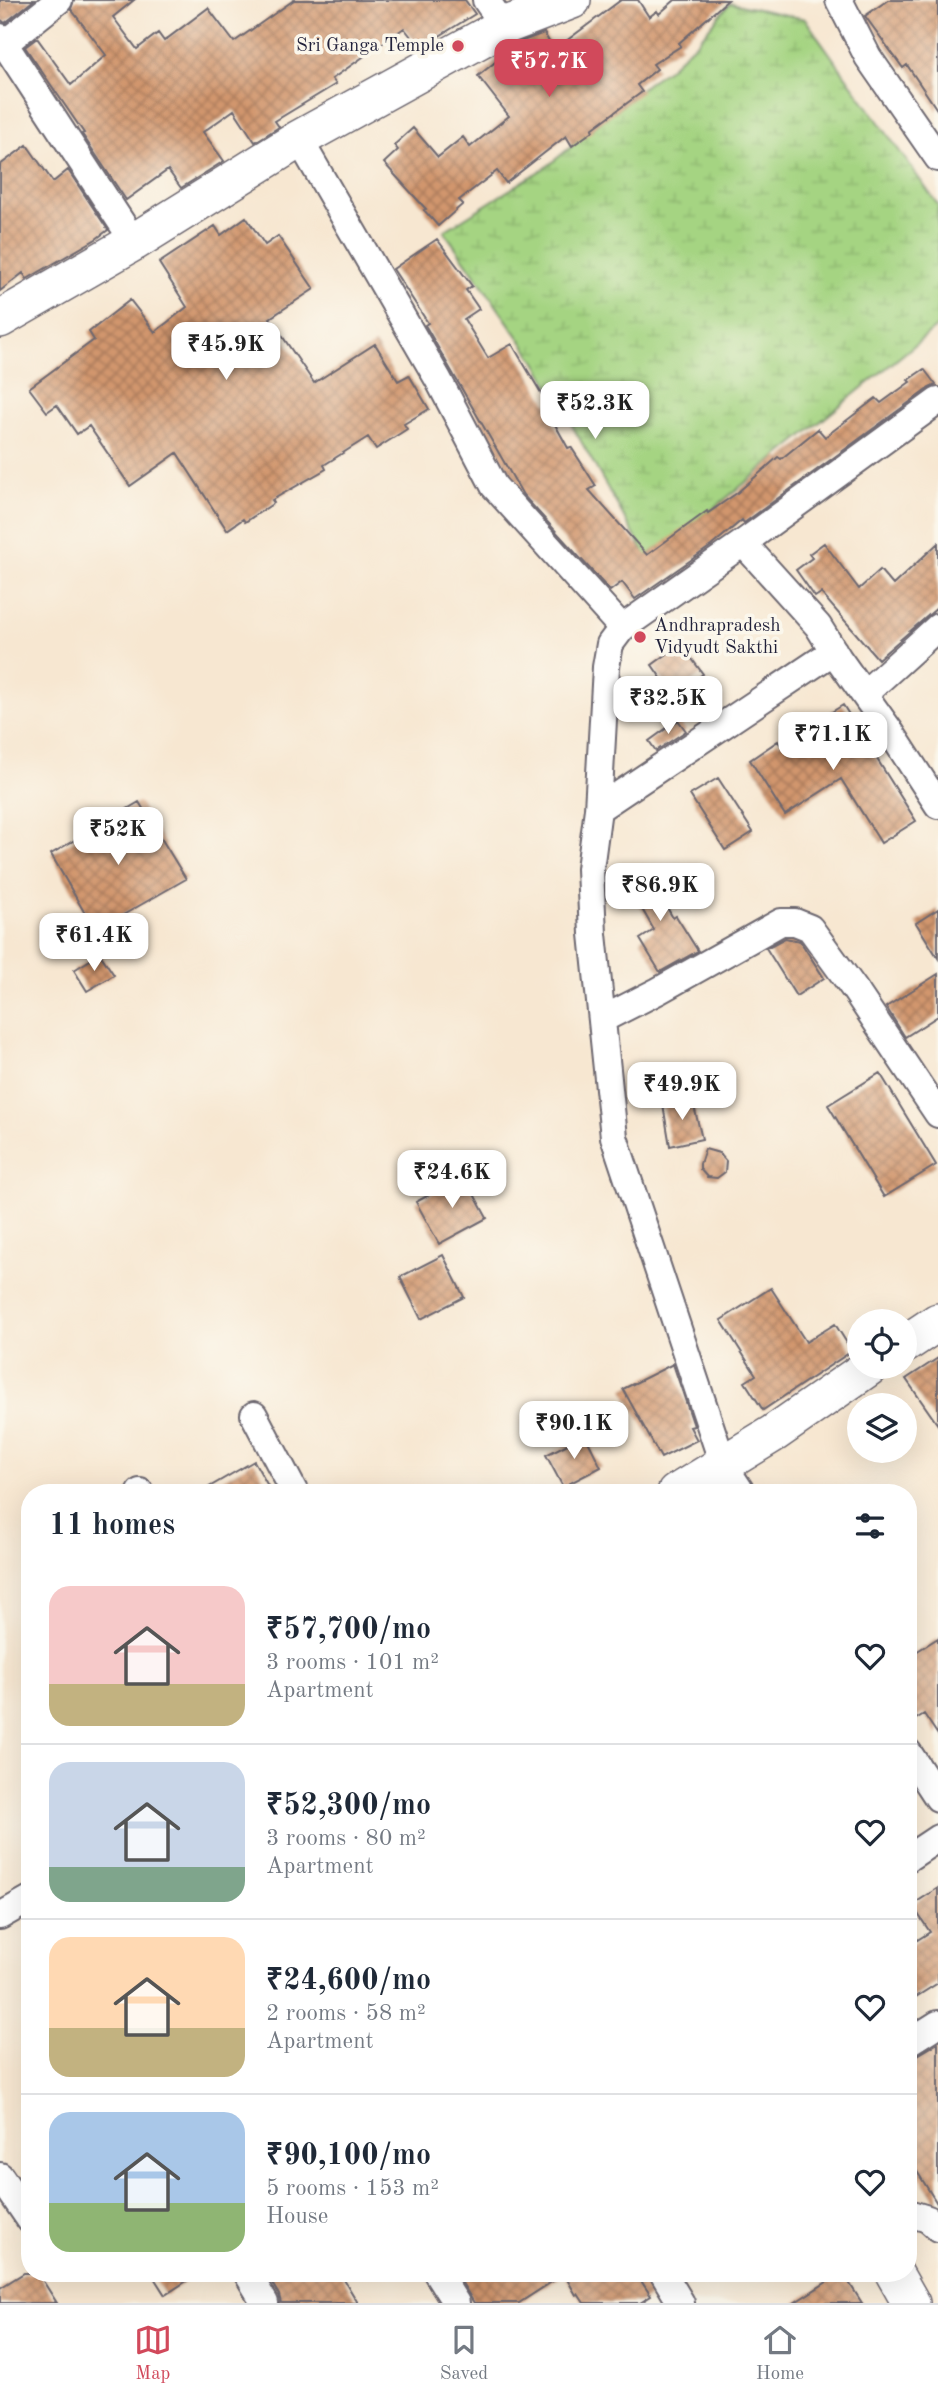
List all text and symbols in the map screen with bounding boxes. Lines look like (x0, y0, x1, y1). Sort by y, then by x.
place label: Sri Ganga Temple (296, 37, 444, 56)
marker: Sri Ganga Temple (450, 38, 466, 54)
pin: ₹57.7K (492, 40, 606, 99)
text: ₹57.7K (510, 50, 588, 73)
pin: ₹45.9K (169, 322, 283, 382)
text: ₹45.9K (187, 333, 265, 356)
pin: ₹52.3K (538, 382, 652, 441)
text: ₹52.3K (556, 392, 634, 415)
place label: Andhrapradesh Vidyudt Sakthi (654, 617, 780, 658)
marker: Andhrapradesh Vidyudt Sakthi (632, 629, 648, 645)
pin: ₹32.5K (611, 676, 725, 736)
text: ₹32.5K (629, 687, 707, 710)
pin: ₹71.1K (776, 712, 890, 772)
text: ₹71.1K (794, 723, 872, 746)
pin: ₹52K (77, 808, 159, 867)
text: ₹52K (89, 818, 147, 841)
pin: ₹86.9K (603, 864, 717, 923)
text: ₹86.9K (621, 874, 699, 897)
pin: ₹61.4K (37, 914, 151, 973)
text: ₹61.4K (55, 924, 133, 947)
pin: ₹49.9K (625, 1062, 739, 1122)
text: ₹49.9K (643, 1073, 721, 1096)
pin: ₹24.6K (395, 1150, 509, 1210)
text: ₹24.6K (413, 1161, 491, 1184)
map controls (847, 1309, 917, 1463)
button: locate (847, 1309, 917, 1379)
button: layers (847, 1393, 917, 1463)
pin: ₹90.1K (517, 1402, 631, 1461)
text: ₹90.1K (535, 1412, 613, 1435)
icon: filters (851, 1507, 889, 1545)
text: 11 homes (49, 1511, 175, 1541)
icon: home (105, 1614, 189, 1698)
text: ₹57,700/mo (266, 1615, 431, 1645)
icon: heart (851, 1637, 889, 1675)
text: 3 rooms · 101 m² (266, 1651, 439, 1674)
text: Apartment (266, 1679, 374, 1702)
icon: home (105, 1790, 189, 1874)
text: ₹52,300/mo (266, 1791, 431, 1821)
icon: heart (851, 1813, 889, 1851)
text: 3 rooms · 80 m² (266, 1827, 426, 1850)
text: Apartment (266, 1855, 374, 1878)
icon: home (105, 1965, 189, 2049)
text: ₹24,600/mo (266, 1966, 431, 1996)
icon: heart (851, 1988, 889, 2026)
text: 2 rooms · 58 m² (266, 2002, 426, 2025)
text: Apartment (266, 2030, 374, 2053)
icon: home (105, 2140, 189, 2224)
text: ₹90,100/mo (266, 2141, 431, 2171)
icon: heart (851, 2163, 889, 2201)
text: 5 rooms · 153 m² (266, 2177, 439, 2200)
text: House (266, 2205, 328, 2228)
tab: Map (134, 2321, 172, 2386)
tab: Saved (440, 2321, 488, 2386)
tab: Home (756, 2321, 804, 2386)

